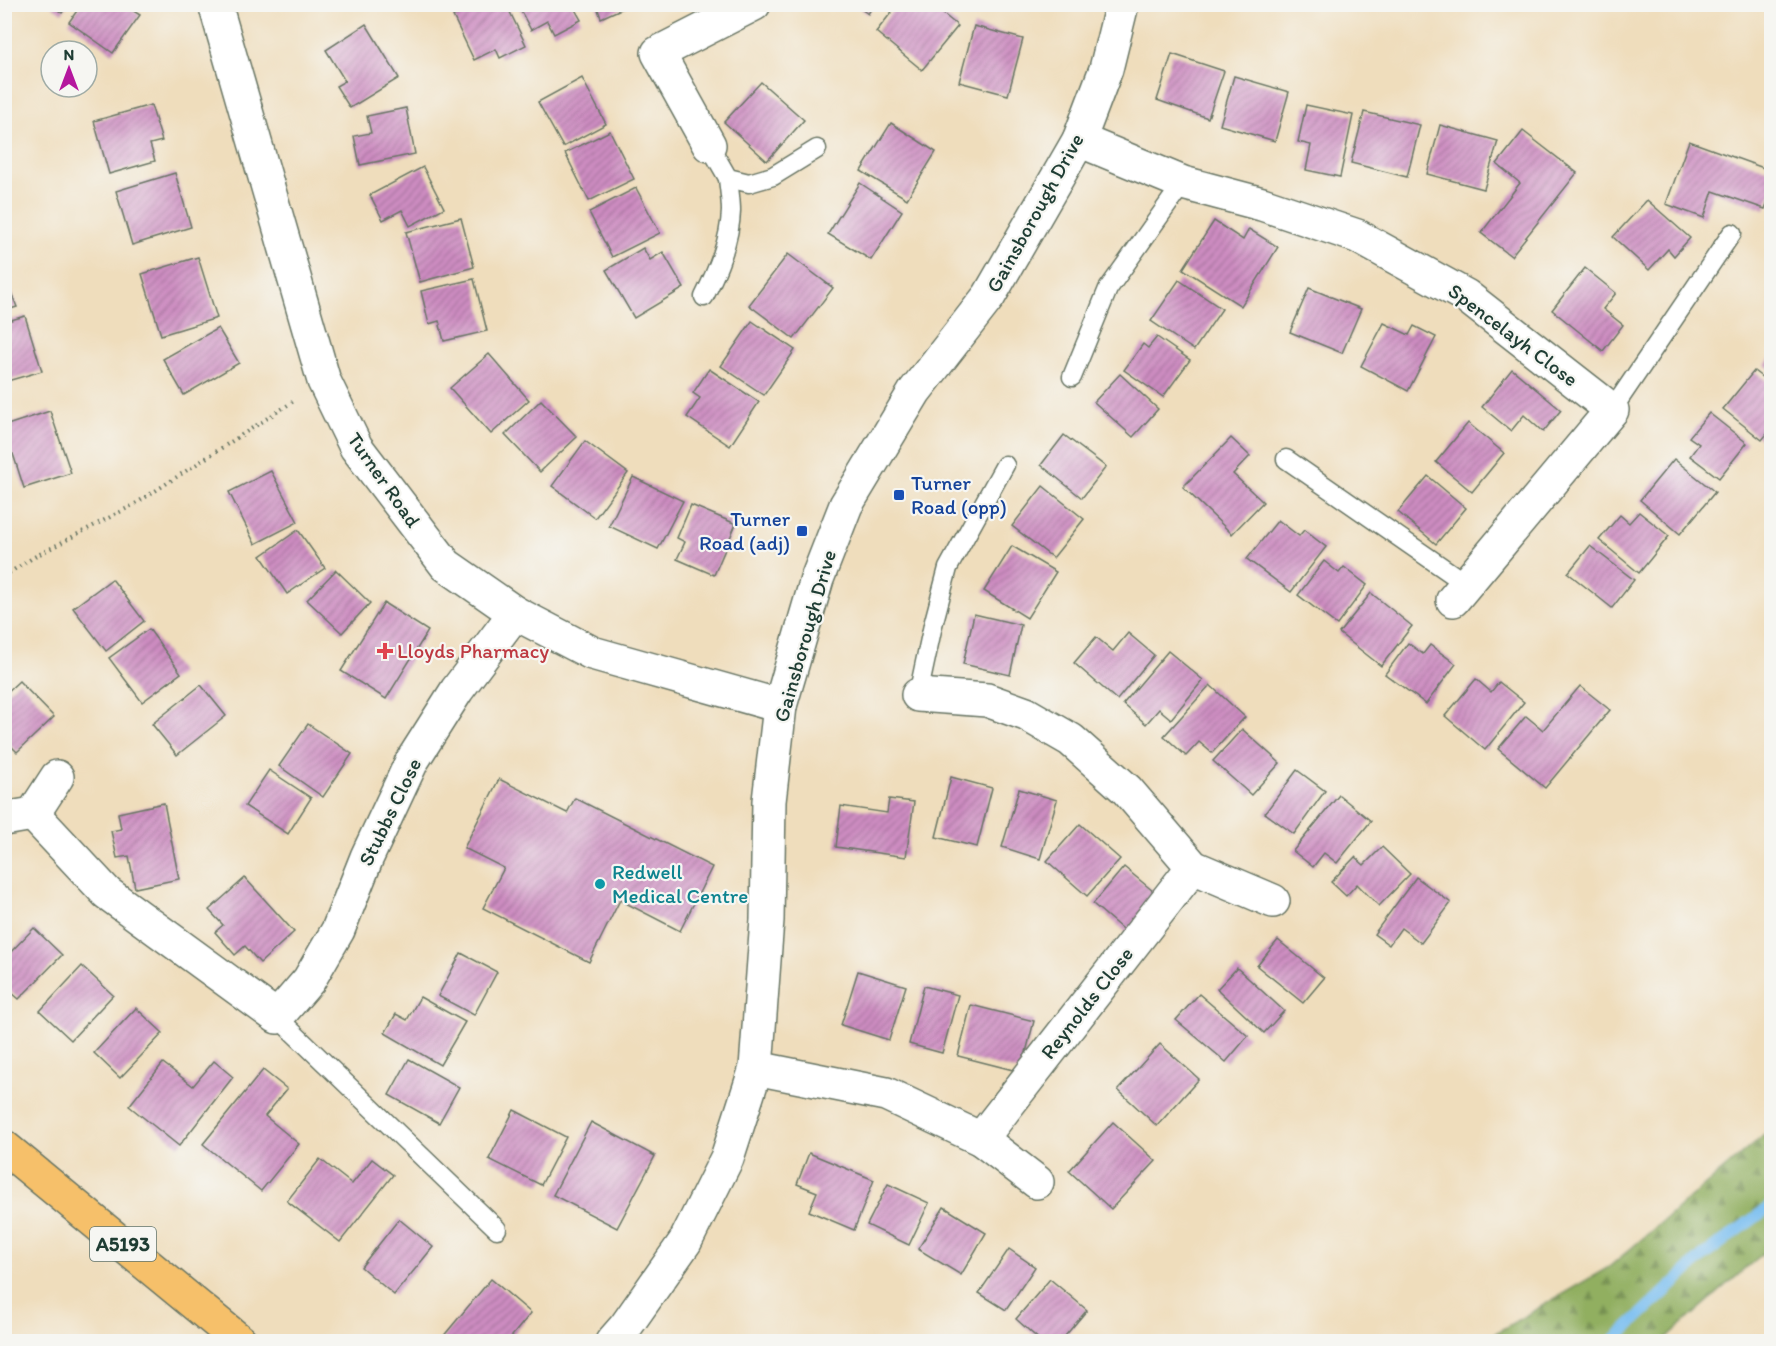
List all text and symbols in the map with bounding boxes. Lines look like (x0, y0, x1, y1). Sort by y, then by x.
north arrow (39, 39, 99, 99)
text: N (64, 45, 74, 64)
street label: Gainsborough Drive (980, 129, 1089, 297)
street label: Spencelayh Close (1443, 278, 1583, 392)
street label: Turner Road (343, 427, 427, 532)
place label: Turner Road (opp) (911, 470, 1007, 519)
marker: Turner Road (opp) (892, 488, 906, 502)
place label: Turner Road (adj) (699, 506, 791, 555)
marker: Turner Road (adj) (795, 524, 809, 538)
street label: Gainsborough Drive (768, 547, 841, 725)
place label: Lloyds Pharmacy (397, 638, 549, 663)
marker: Lloyds Pharmacy (378, 644, 392, 658)
street label: Stubbs Close (353, 754, 426, 870)
place label: Redwell Medical Centre (612, 859, 748, 908)
marker: Redwell Medical Centre (593, 877, 607, 891)
street label: Reynolds Close (1035, 942, 1138, 1064)
road number: A5193 (90, 1227, 156, 1261)

